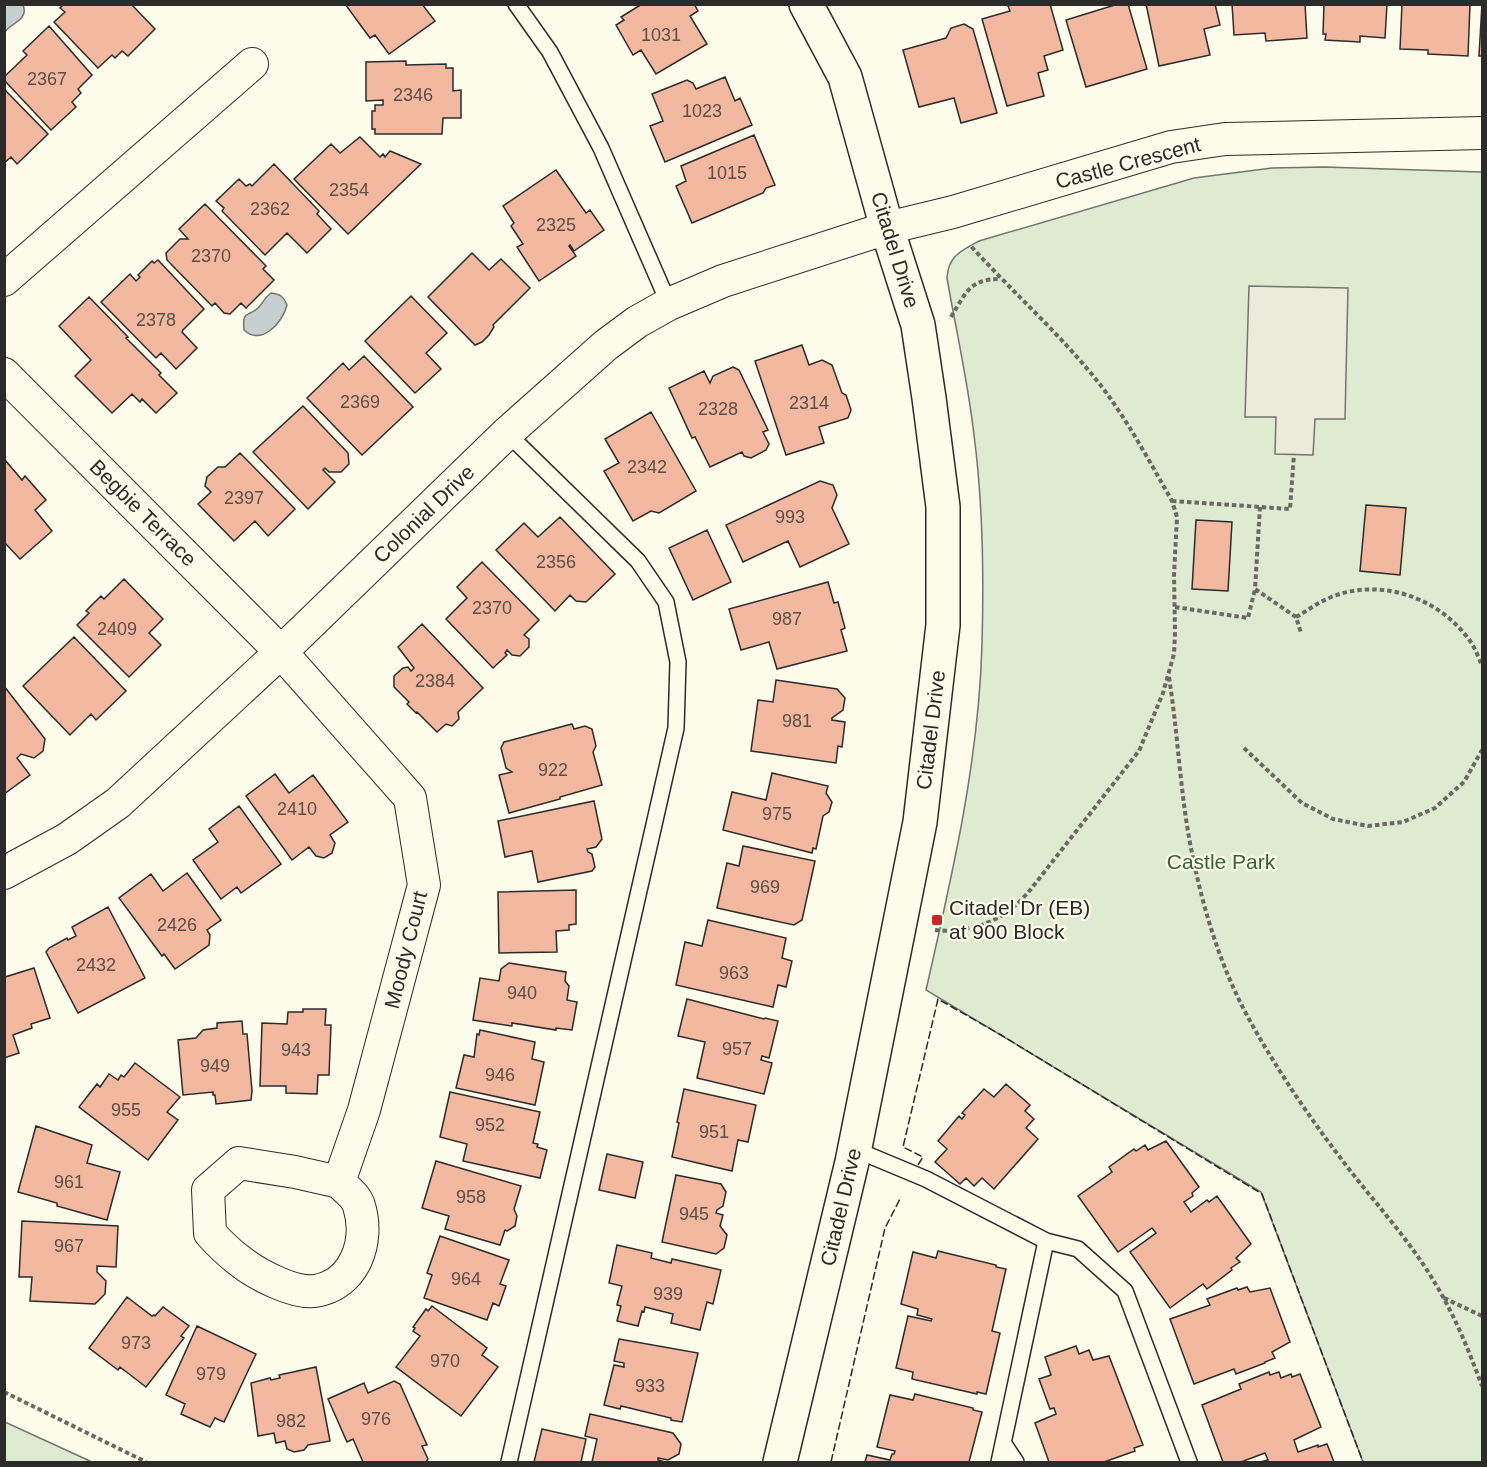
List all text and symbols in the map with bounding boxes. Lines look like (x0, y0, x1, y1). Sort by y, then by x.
house number: 1031 (641, 25, 681, 45)
house number: 2367 (27, 69, 67, 89)
house number: 2346 (393, 85, 433, 105)
house number: 1023 (682, 101, 722, 121)
street label: Castle Crescent (1053, 132, 1203, 193)
house number: 1015 (707, 163, 747, 183)
house number: 2354 (329, 180, 369, 200)
street label: Citadel Drive (867, 189, 924, 311)
house number: 2362 (250, 199, 290, 219)
house number: 2325 (536, 215, 576, 235)
house number: 2370 (191, 246, 231, 266)
house number: 2378 (136, 310, 176, 330)
house number: 2369 (340, 392, 380, 412)
house number: 2314 (789, 393, 829, 413)
house number: 2328 (698, 399, 738, 419)
street label: Begbie Terrace (85, 455, 201, 571)
house number: 2342 (627, 457, 667, 477)
street label: Colonial Drive (369, 460, 479, 567)
house number: 2397 (224, 488, 264, 508)
house number: 993 (775, 507, 805, 527)
house number: 2356 (536, 552, 576, 572)
house number: 2370 (472, 598, 512, 618)
house number: 987 (772, 609, 802, 629)
house number: 2409 (97, 619, 137, 639)
street label: Citadel Drive (912, 669, 949, 791)
house number: 2384 (415, 671, 455, 691)
house number: 981 (782, 711, 812, 731)
house number: 922 (538, 760, 568, 780)
house number: 2410 (277, 799, 317, 819)
house number: 975 (762, 804, 792, 824)
park label: Castle Park (1167, 850, 1276, 873)
house number: 969 (750, 877, 780, 897)
street label: Moody Court (380, 889, 431, 1011)
place label: Citadel Dr (EB) at 900 Block (949, 896, 1090, 943)
marker: Citadel Dr (EB) at 900 Block (930, 913, 944, 927)
house number: 2426 (157, 915, 197, 935)
house number: 2432 (76, 955, 116, 975)
house number: 963 (719, 963, 749, 983)
house number: 940 (507, 983, 537, 1003)
house number: 957 (722, 1039, 752, 1059)
house number: 943 (281, 1040, 311, 1060)
house number: 949 (200, 1056, 230, 1076)
house number: 946 (485, 1065, 515, 1085)
house number: 955 (111, 1100, 141, 1120)
house number: 952 (475, 1115, 505, 1135)
house number: 951 (699, 1122, 729, 1142)
street label: Citadel Drive (816, 1146, 865, 1268)
house number: 961 (54, 1172, 84, 1192)
house number: 958 (456, 1187, 486, 1207)
house number: 945 (679, 1204, 709, 1224)
house number: 967 (54, 1236, 84, 1256)
house number: 964 (451, 1269, 481, 1289)
house number: 939 (653, 1284, 683, 1304)
house number: 973 (121, 1333, 151, 1353)
house number: 970 (430, 1351, 460, 1371)
house number: 979 (196, 1364, 226, 1384)
house number: 933 (635, 1376, 665, 1396)
house number: 976 (361, 1409, 391, 1429)
house number: 982 (276, 1411, 306, 1431)

